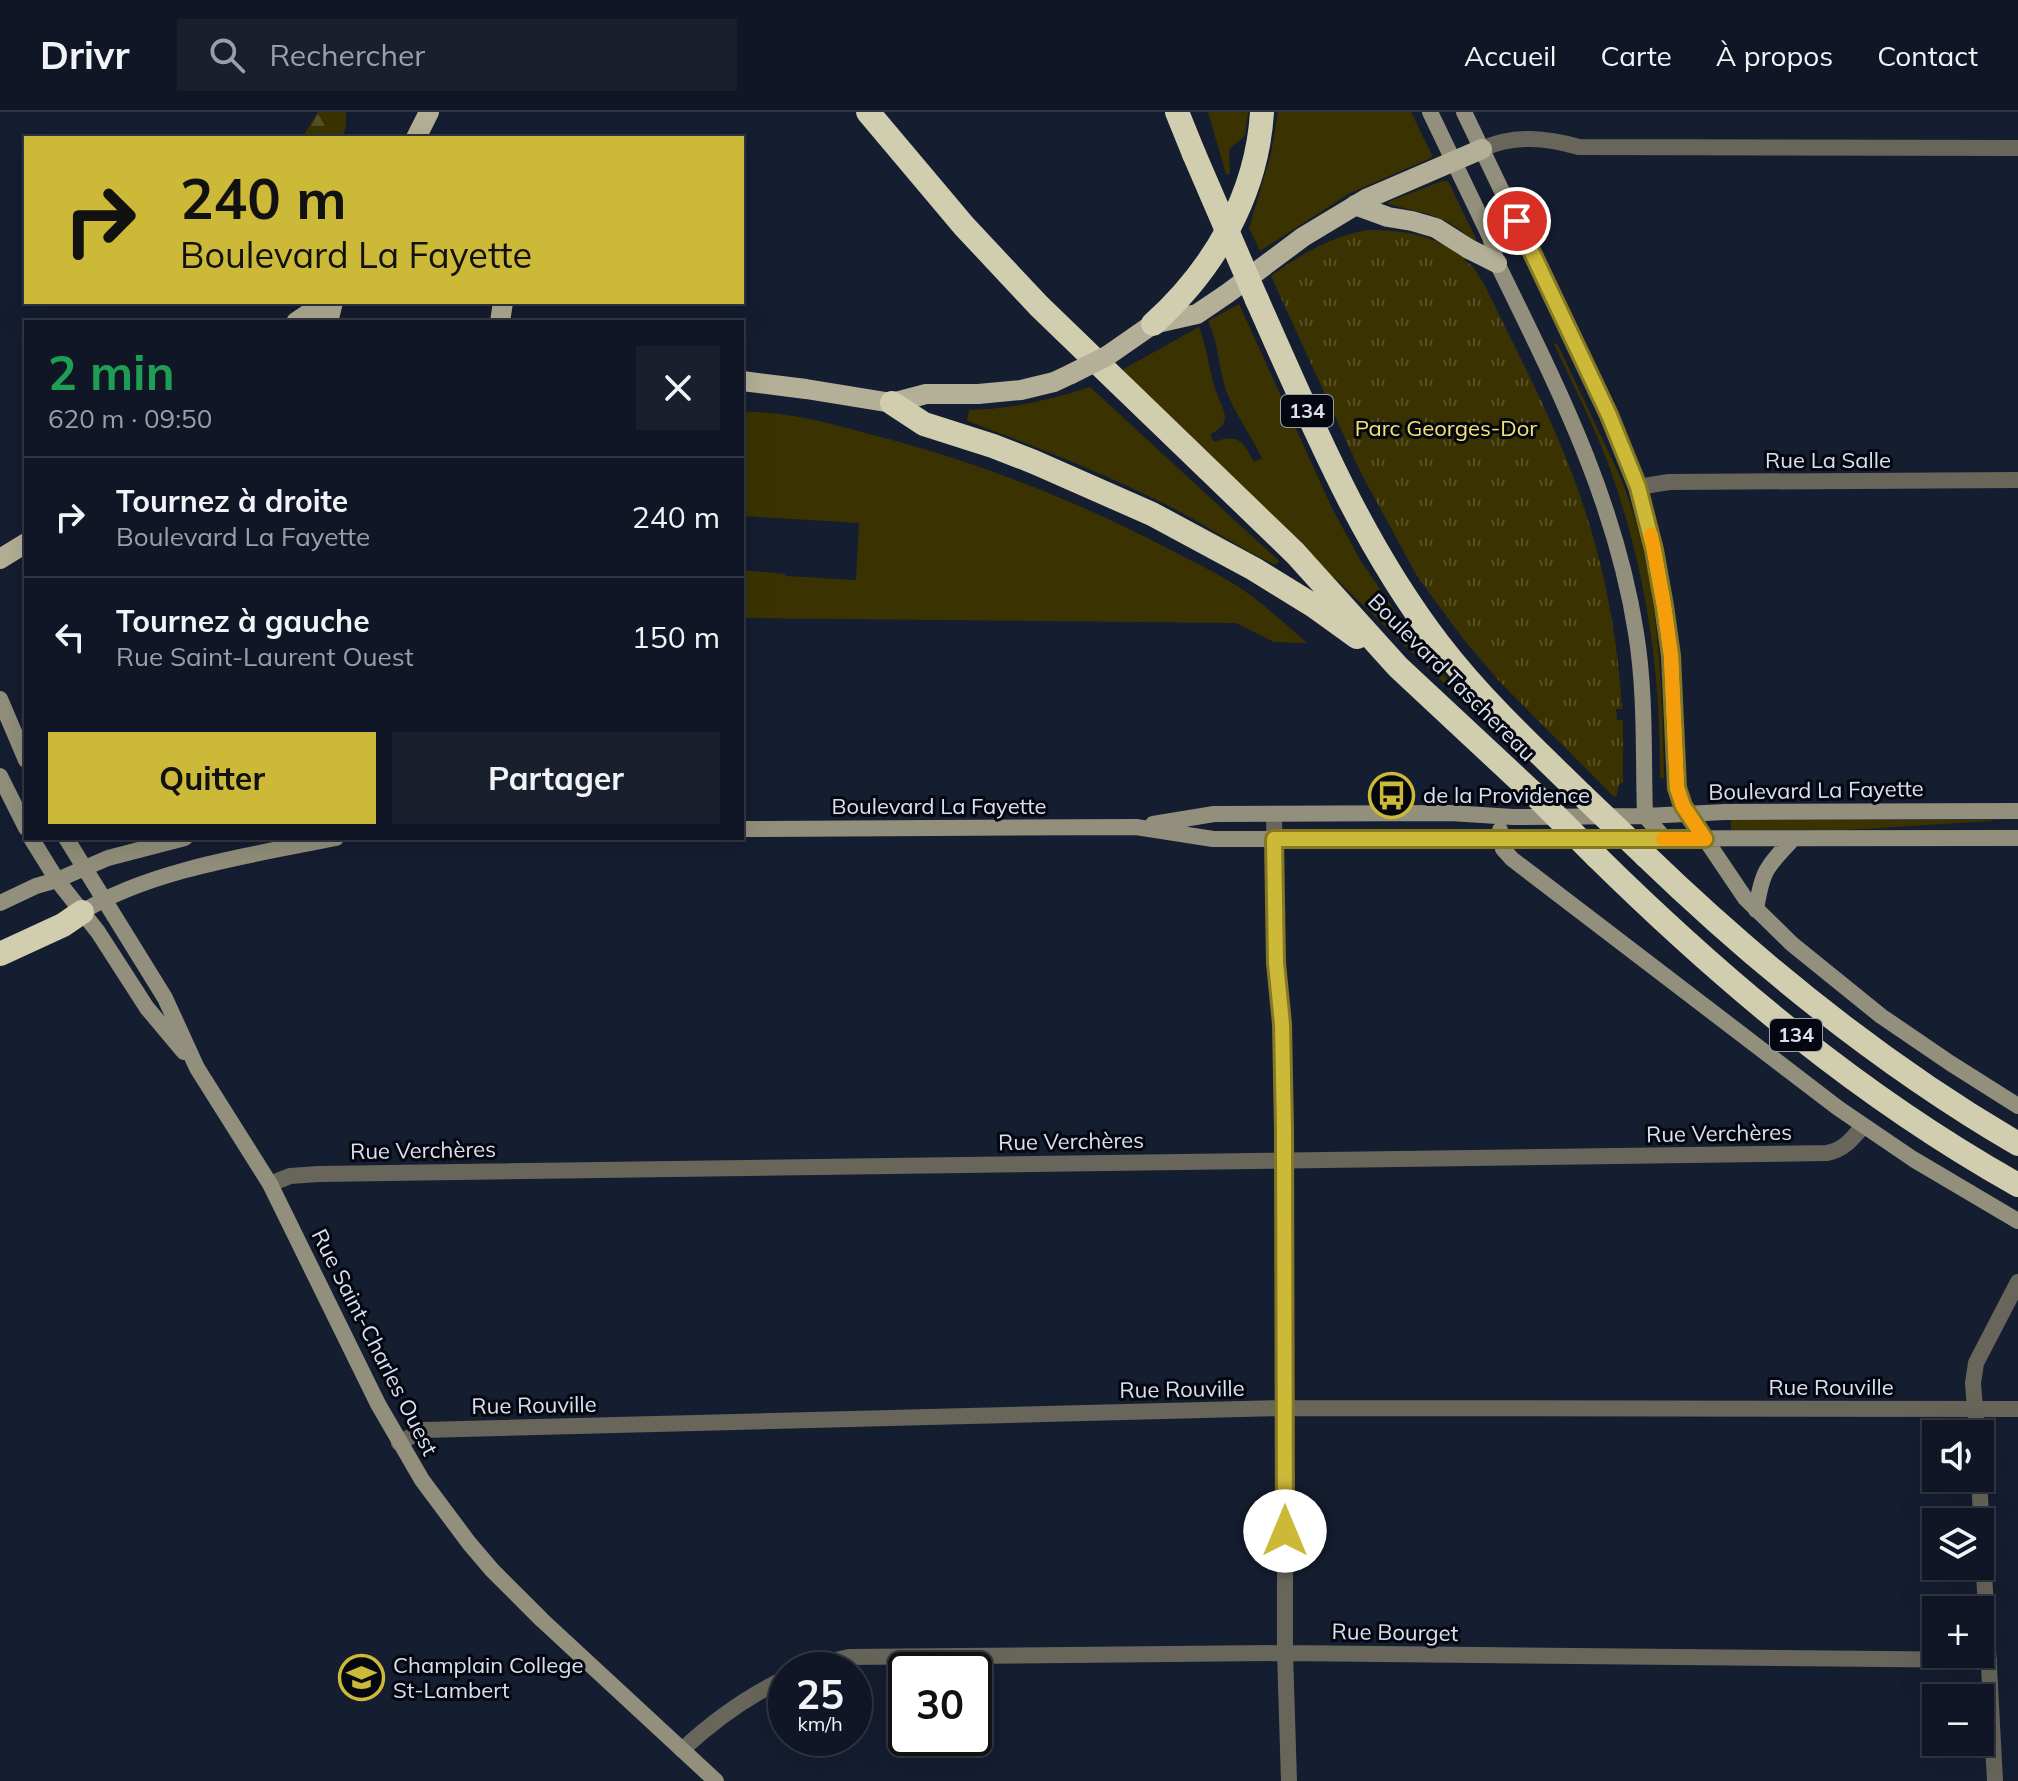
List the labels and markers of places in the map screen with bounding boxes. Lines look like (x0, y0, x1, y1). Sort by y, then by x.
pin (1483, 187, 1551, 255)
bus stop icon: de la Providence (1368, 771, 1416, 819)
place label: de la Providence (1423, 781, 1590, 809)
place label: Champlain College St-Lambert (393, 1651, 583, 1704)
school or university icon: Champlain College St-Lambert (338, 1654, 386, 1702)

